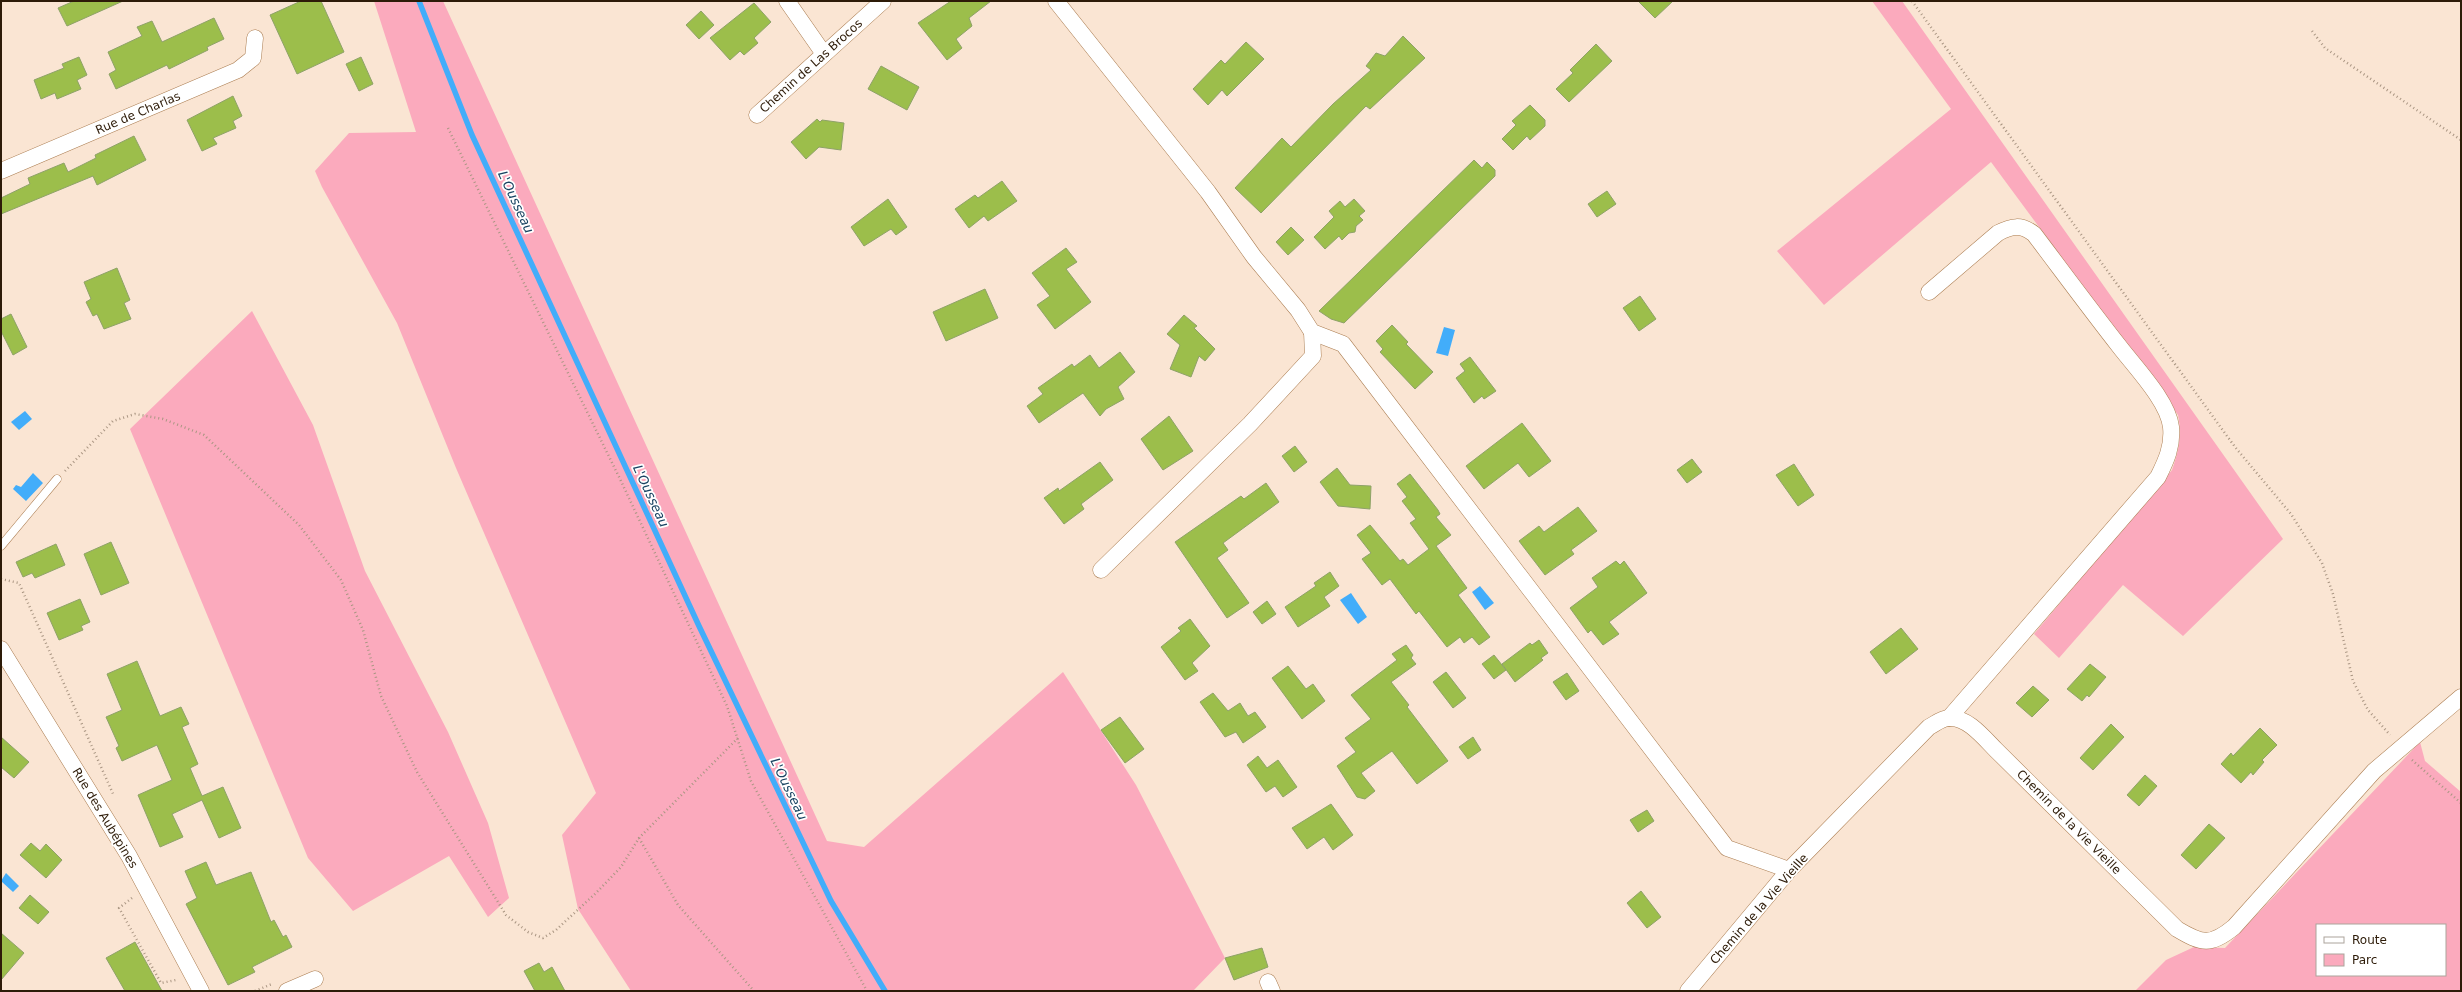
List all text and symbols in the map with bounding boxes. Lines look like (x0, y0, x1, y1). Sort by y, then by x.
street label: Chemin de Las Brocos (757, 16, 865, 116)
street label: Rue de Charlas (94, 89, 182, 137)
water label: L'Ousseau (495, 168, 537, 236)
water label: L'Ousseau (630, 462, 672, 530)
water label: L'Ousseau (768, 756, 810, 822)
street label: Rue des Aubépines (69, 765, 141, 871)
street label: Chemin de la Vie Vieille (2014, 767, 2124, 877)
street label: Chemin de la Vie Vieille (1707, 851, 1811, 967)
legend (2316, 924, 2446, 976)
text: Route (2352, 933, 2387, 947)
text: Parc (2352, 953, 2377, 967)

